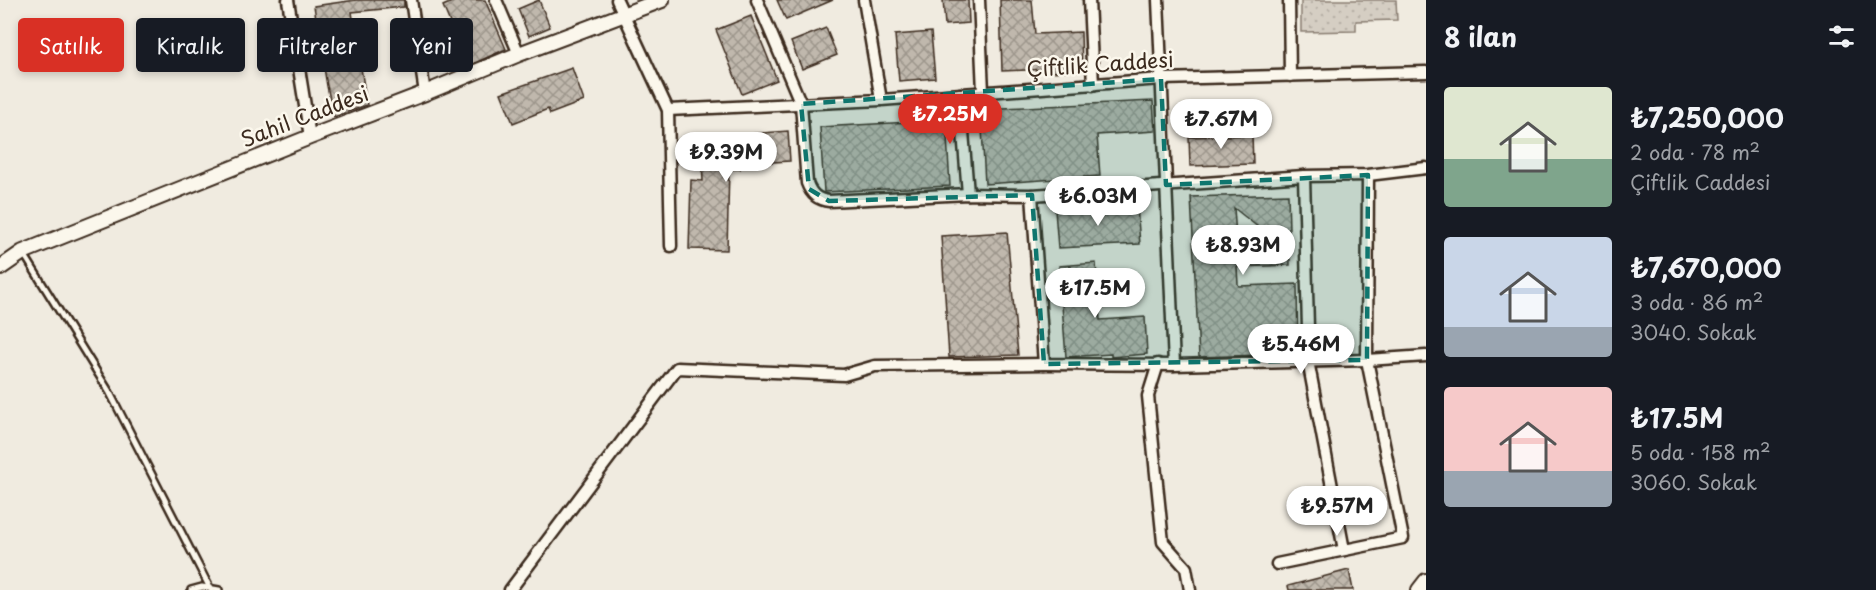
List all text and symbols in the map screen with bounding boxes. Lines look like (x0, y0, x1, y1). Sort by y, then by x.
text: 8 ilan (1444, 17, 1517, 56)
chip: Satılık (18, 18, 124, 72)
chip: Kiralık (136, 18, 245, 72)
chip: Filtreler (257, 18, 378, 72)
chip: Yeni (390, 18, 473, 72)
icon: filters (1825, 20, 1858, 53)
street label: Çiftlik Caddesi (1025, 42, 1175, 84)
street label: Sahil Caddesi (236, 76, 373, 154)
pin: ₺7.25M (901, 94, 999, 145)
text: ₺7.25M (912, 98, 988, 128)
text: ₺7,250,000 (1630, 98, 1784, 137)
pin: ₺7.67M (1172, 99, 1270, 150)
text: ₺7.67M (1184, 103, 1258, 133)
icon: home (1492, 111, 1564, 183)
pin: ₺9.39M (677, 132, 775, 183)
text: ₺9.39M (689, 136, 763, 166)
text: 2 oda · 78 m² (1630, 137, 1760, 167)
text: Çiftlik Caddesi (1630, 167, 1770, 197)
pin: ₺6.03M (1049, 176, 1147, 227)
text: ₺6.03M (1058, 180, 1138, 210)
pin: ₺8.93M (1194, 225, 1292, 276)
text: ₺8.93M (1205, 229, 1281, 259)
text: ₺7,670,000 (1630, 248, 1782, 287)
icon: home (1492, 261, 1564, 333)
pin: ₺17.5M (1046, 268, 1144, 319)
text: ₺17.5M (1059, 272, 1131, 302)
text: 3 oda · 86 m² (1630, 287, 1763, 317)
text: 3040. Sokak (1630, 317, 1757, 347)
pin: ₺5.46M (1252, 324, 1350, 375)
text: ₺5.46M (1261, 328, 1341, 358)
text: ₺17.5M (1630, 398, 1723, 437)
icon: home (1492, 411, 1564, 483)
text: 5 oda · 158 m² (1630, 437, 1771, 467)
text: 3060. Sokak (1630, 467, 1757, 497)
pin: ₺9.57M (1288, 486, 1386, 537)
text: ₺9.57M (1300, 490, 1374, 520)

